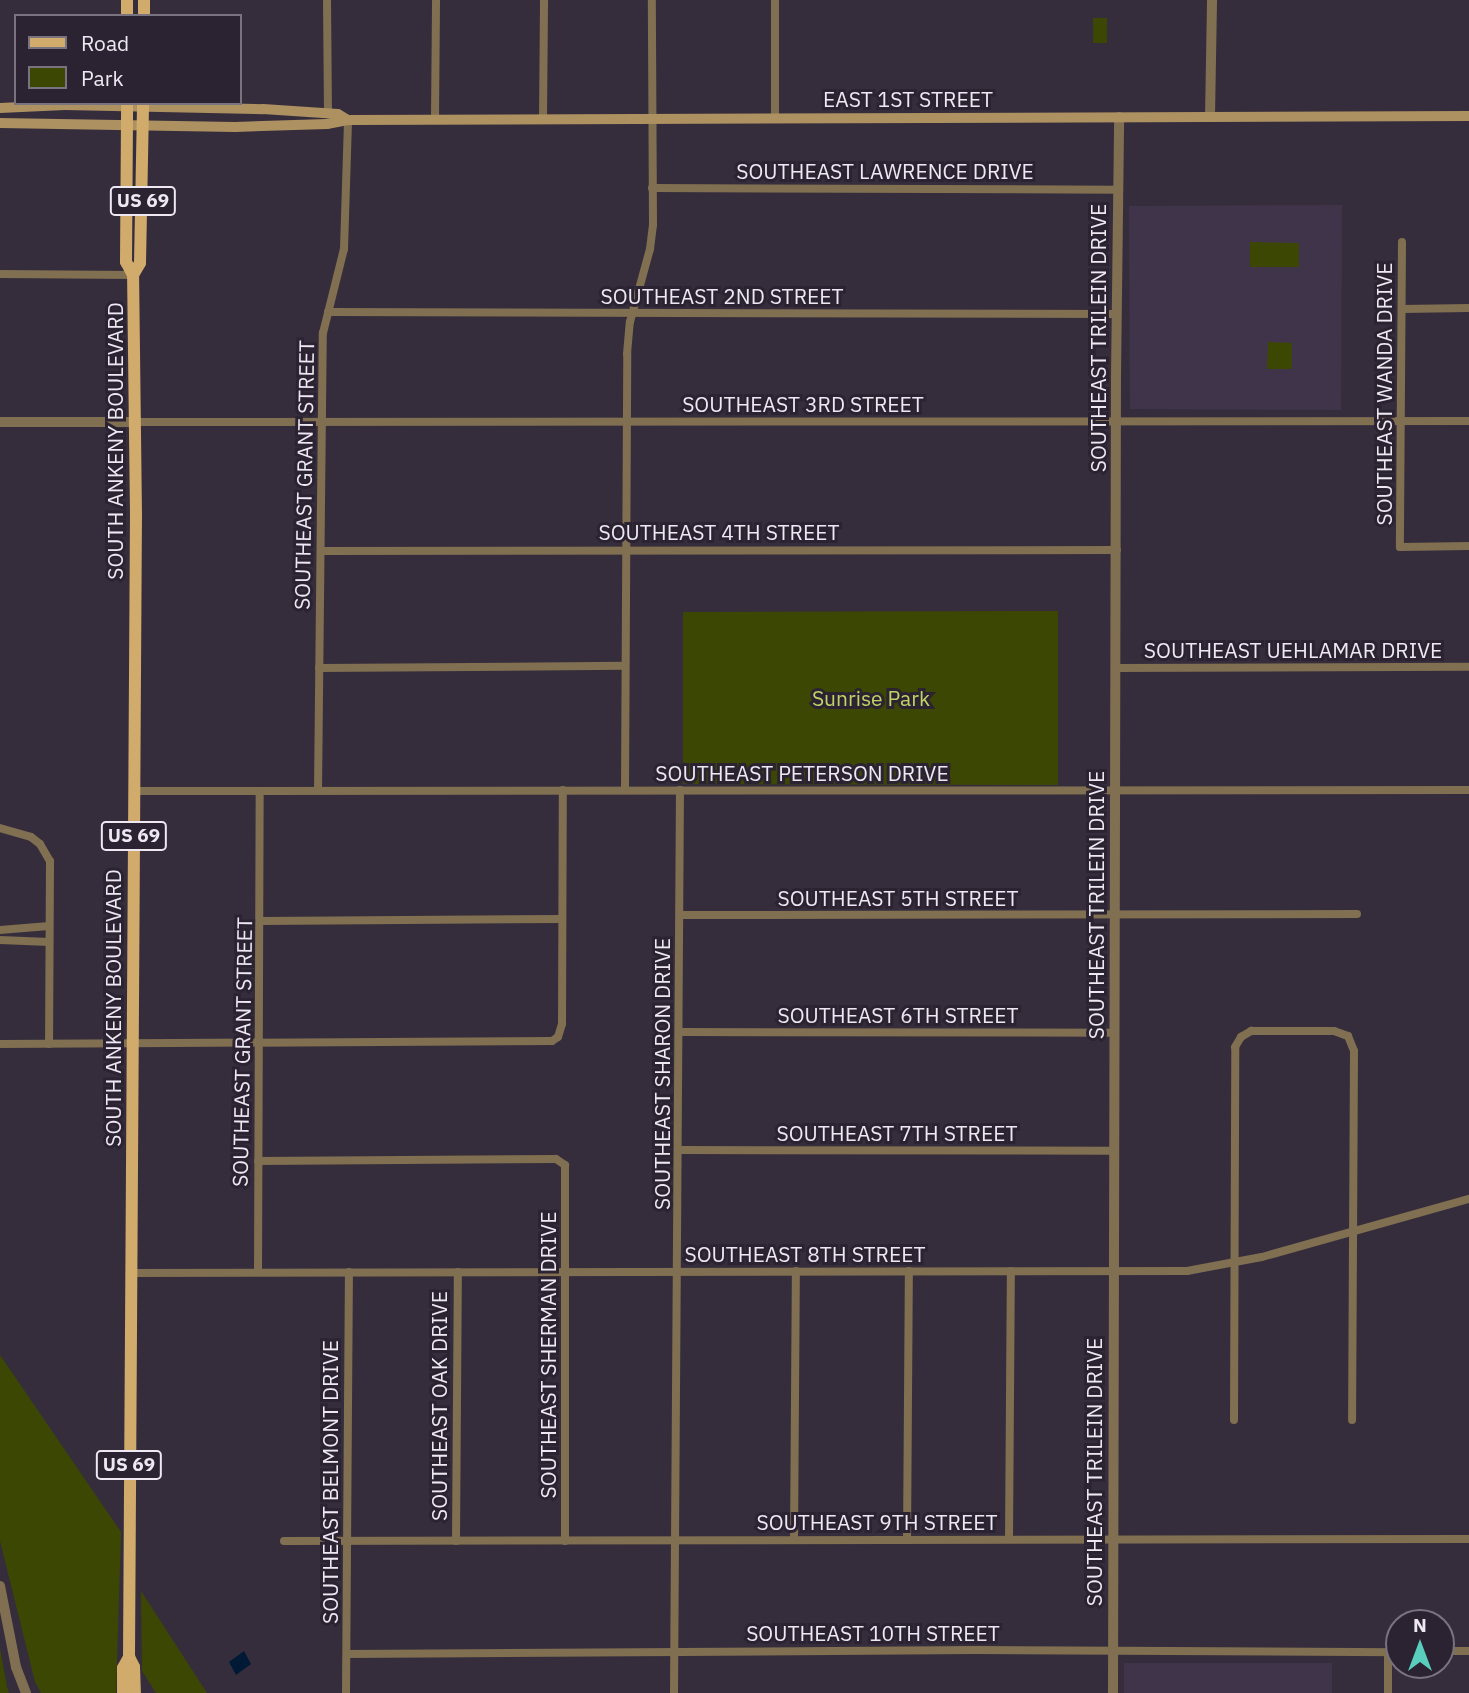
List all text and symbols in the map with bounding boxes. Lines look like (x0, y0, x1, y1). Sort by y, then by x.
legend (14, 14, 242, 105)
text: Road (81, 29, 129, 57)
text: Park (81, 64, 124, 92)
street label: EAST 1ST STREET (823, 86, 993, 112)
street label: SOUTHEAST LAWRENCE DRIVE (736, 158, 1034, 184)
road number: US 69 (110, 186, 176, 216)
street label: SOUTHEAST TRILEIN DRIVE (1085, 204, 1111, 472)
street label: SOUTHEAST WANDA DRIVE (1371, 263, 1397, 525)
street label: SOUTHEAST 2ND STREET (600, 283, 844, 309)
street label: SOUTH ANKENY BOULEVARD (102, 302, 128, 580)
street label: SOUTHEAST GRANT STREET (289, 340, 319, 610)
street label: SOUTHEAST 3RD STREET (682, 391, 924, 417)
street label: SOUTHEAST 4TH STREET (598, 519, 840, 545)
street label: SOUTHEAST UEHLAMAR DRIVE (1144, 637, 1442, 663)
park label: Sunrise Park (812, 685, 930, 711)
street label: SOUTHEAST PETERSON DRIVE (655, 760, 949, 786)
street label: SOUTHEAST TRILEIN DRIVE (1083, 771, 1109, 1039)
road number: US 69 (101, 820, 167, 852)
street label: SOUTH ANKENY BOULEVARD (100, 869, 126, 1147)
street label: SOUTHEAST 5TH STREET (777, 885, 1019, 911)
street label: SOUTHEAST GRANT STREET (227, 917, 257, 1187)
street label: SOUTHEAST SHARON DRIVE (649, 938, 675, 1210)
street label: SOUTHEAST 6TH STREET (777, 1002, 1019, 1028)
street label: SOUTHEAST 7TH STREET (776, 1120, 1018, 1146)
street label: SOUTHEAST SHERMAN DRIVE (535, 1212, 561, 1498)
street label: SOUTHEAST 8TH STREET (684, 1241, 926, 1267)
street label: SOUTHEAST OAK DRIVE (426, 1291, 452, 1521)
street label: SOUTHEAST TRILEIN DRIVE (1081, 1338, 1107, 1606)
street label: SOUTHEAST BELMONT DRIVE (317, 1340, 343, 1624)
road number: US 69 (96, 1450, 162, 1480)
street label: SOUTHEAST 9TH STREET (756, 1509, 998, 1535)
north arrow (1385, 1609, 1455, 1679)
text: N (1413, 1613, 1427, 1637)
street label: SOUTHEAST 10TH STREET (746, 1620, 1000, 1646)

